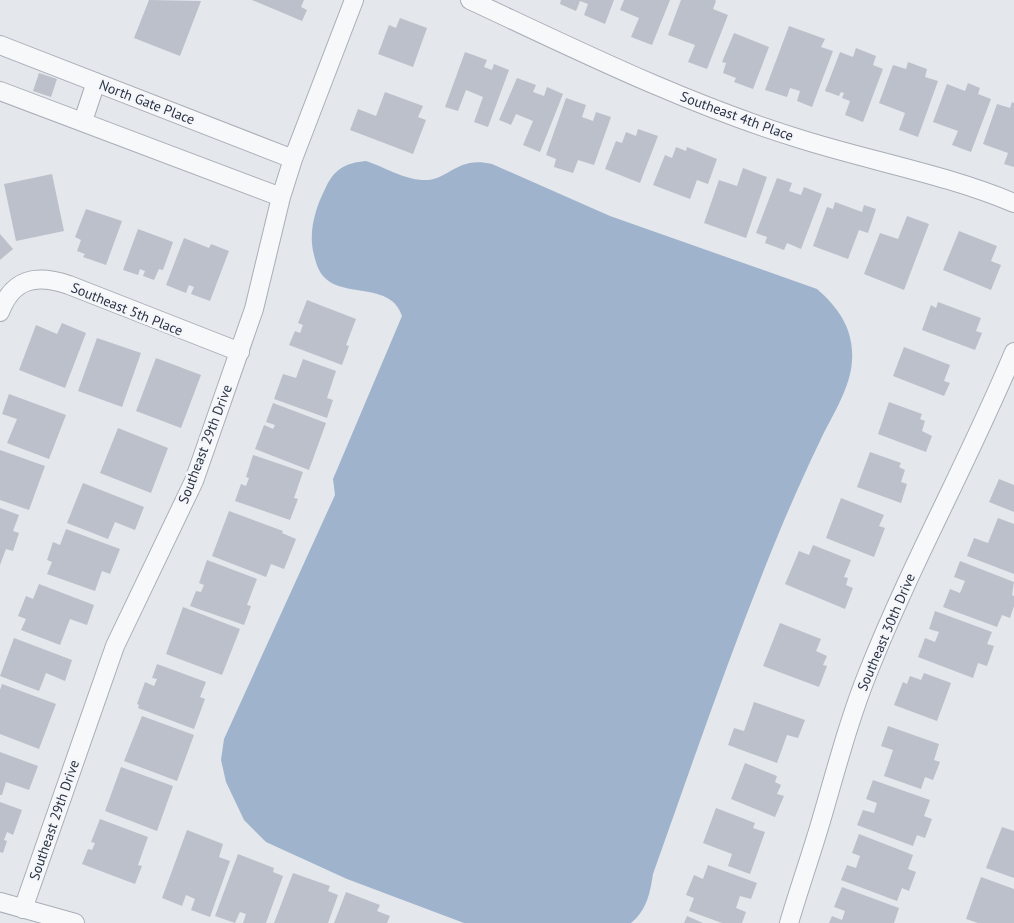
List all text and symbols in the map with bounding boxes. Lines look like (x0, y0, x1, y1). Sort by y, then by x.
street label: North Gate Place (97, 75, 197, 129)
street label: Southeast 4th Place (678, 87, 796, 145)
street label: Southeast 5th Place (68, 278, 186, 340)
street label: Southeast 29th Drive (174, 382, 236, 506)
street label: Southeast 30th Drive (853, 570, 919, 694)
street label: Southeast 29th Drive (25, 757, 83, 883)

